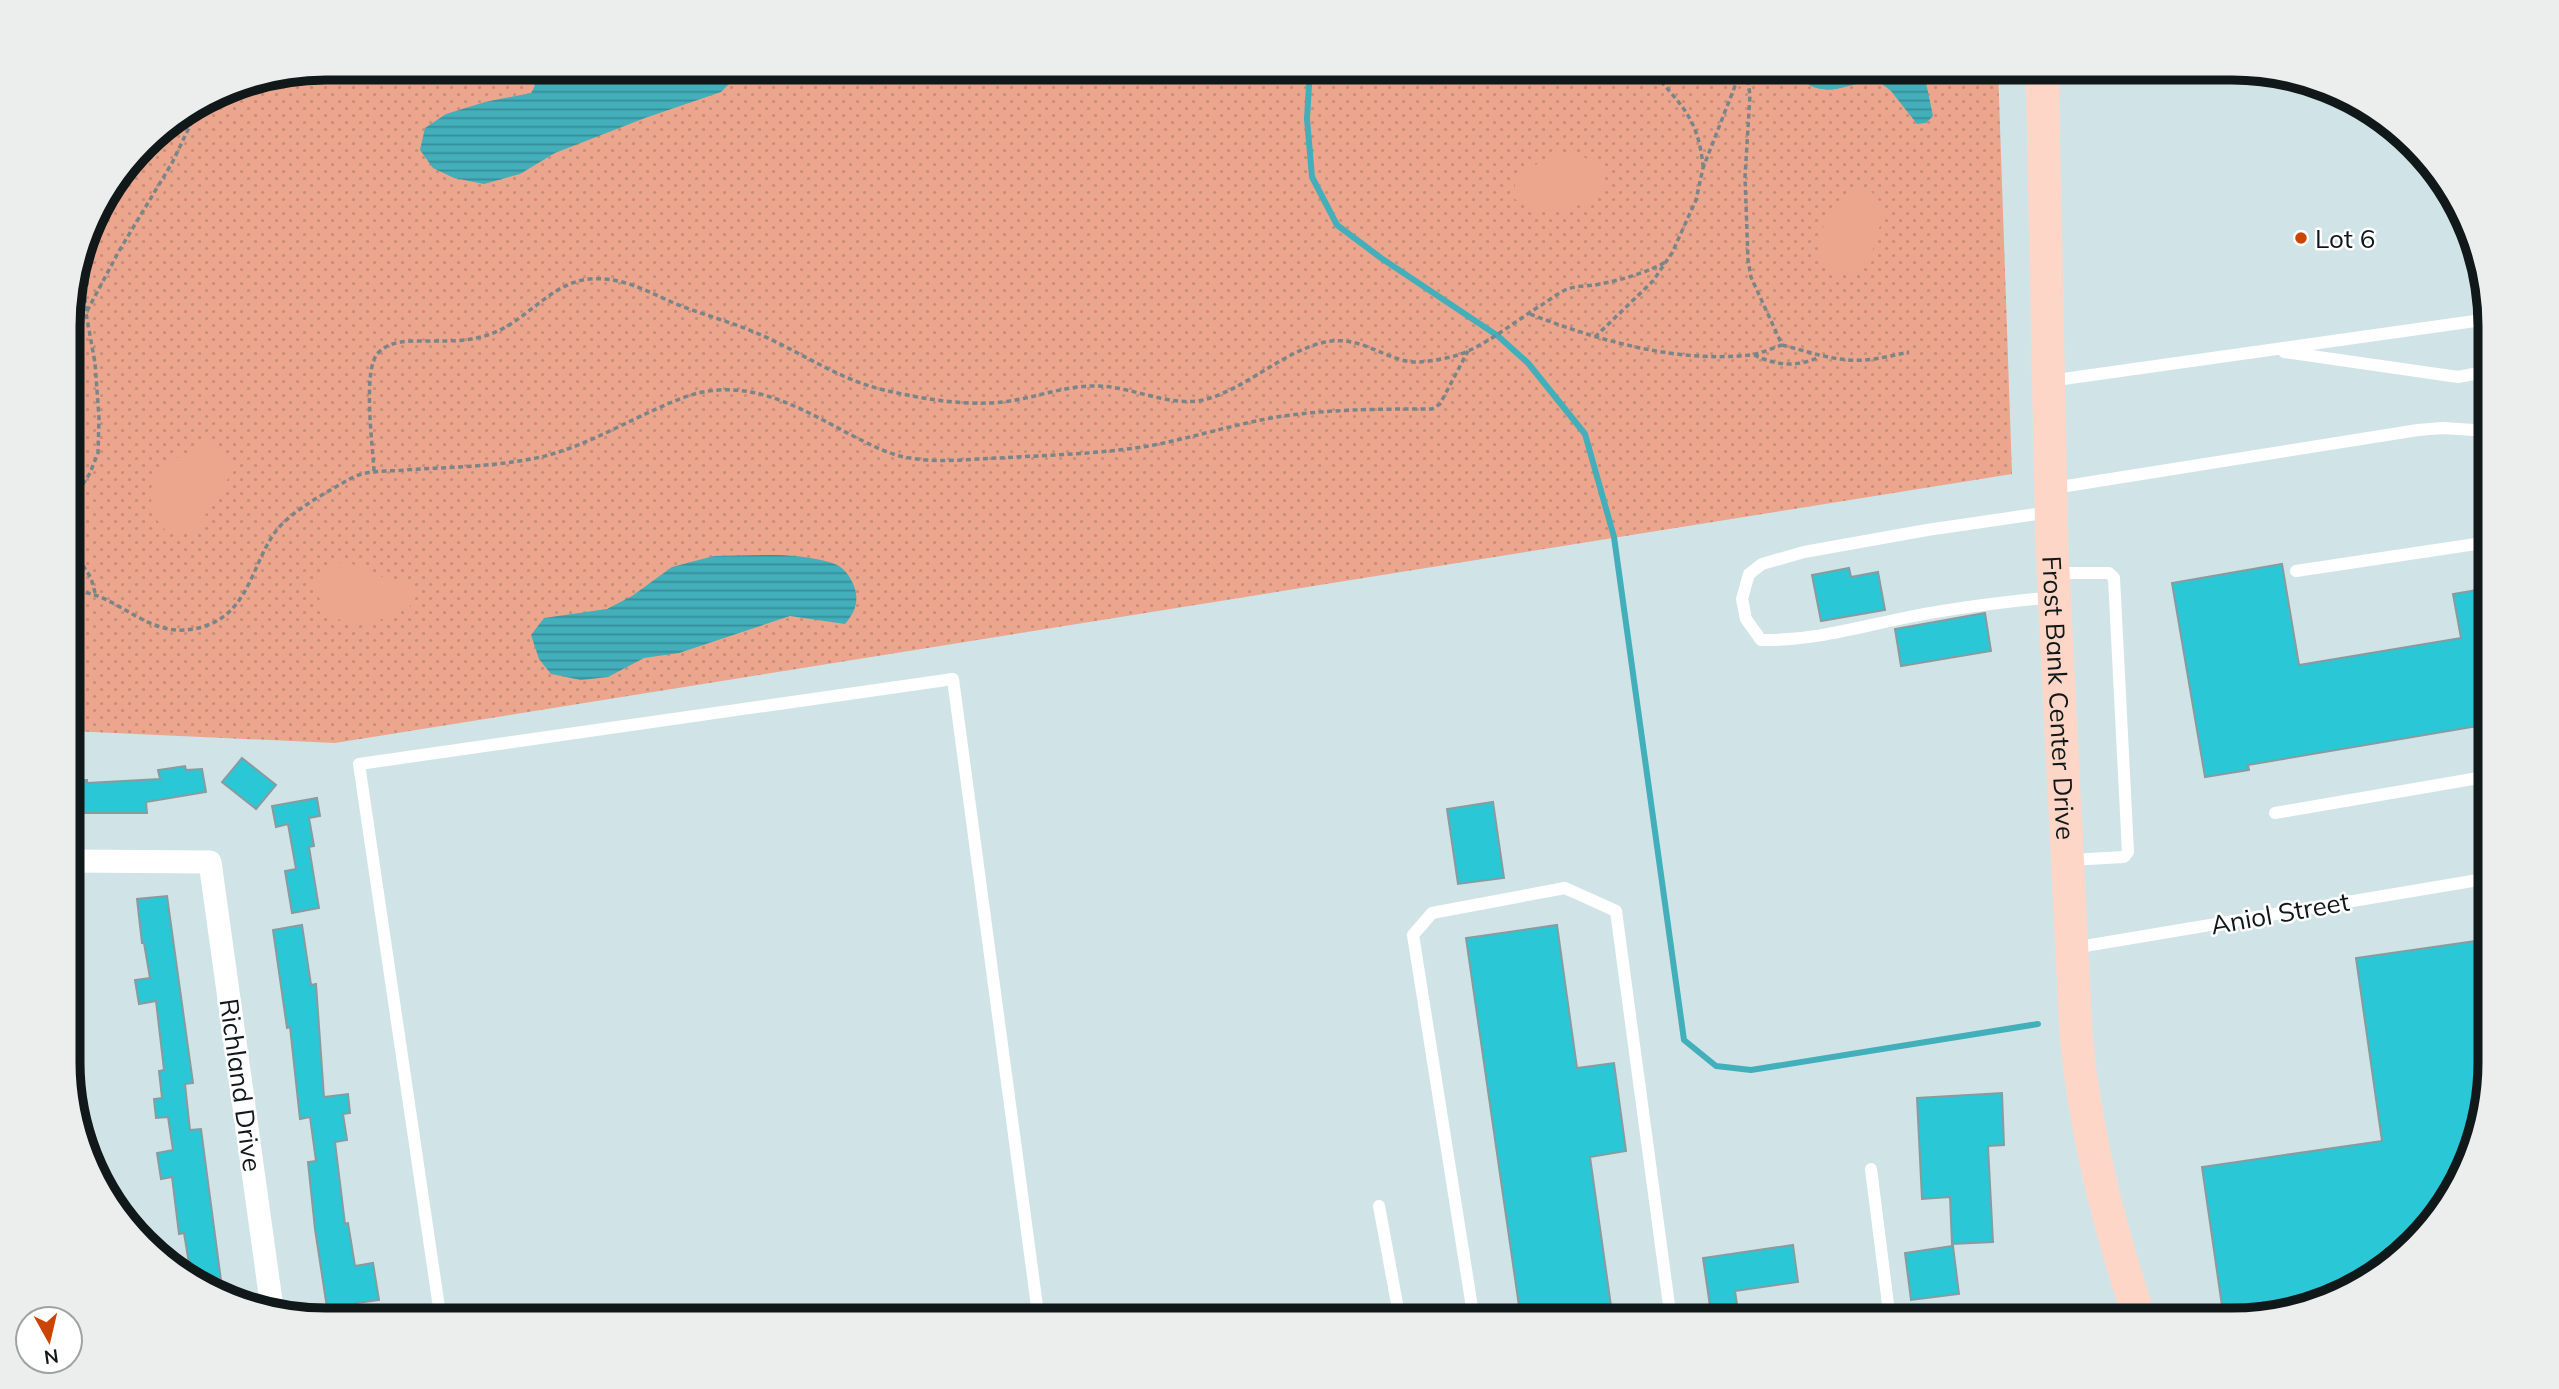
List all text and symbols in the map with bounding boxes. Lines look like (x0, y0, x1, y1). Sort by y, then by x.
place label: Lot 6 (2315, 222, 2375, 255)
marker: Lot 6 (2293, 230, 2309, 246)
street label: Frost Bank Center Drive (2036, 555, 2083, 841)
street label: Aniol Street (2208, 885, 2352, 941)
street label: Richland Drive (213, 996, 269, 1174)
north arrow (14, 1305, 84, 1375)
text: N (43, 1344, 60, 1370)

